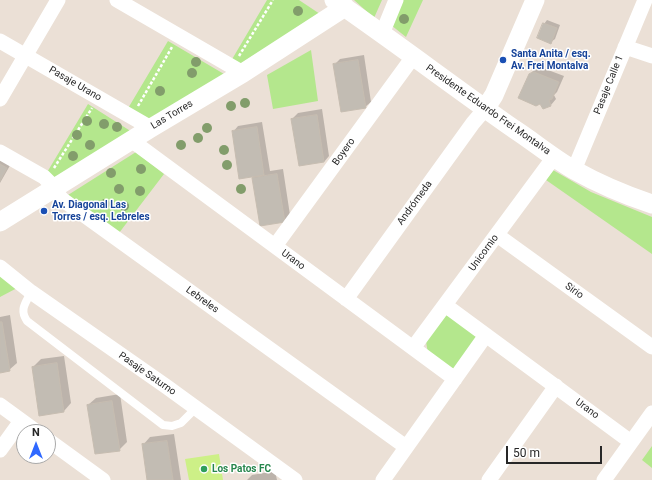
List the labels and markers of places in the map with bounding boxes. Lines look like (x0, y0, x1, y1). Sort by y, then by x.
place label: Santa Anita / esq. Av. Frei Montalva (511, 48, 591, 72)
marker: Santa Anita / esq. Av. Frei Montalva (498, 55, 508, 65)
place label: Av. Diagonal Las Torres / esq. Lebreles (52, 199, 150, 222)
marker: Av. Diagonal Las Torres / esq. Lebreles (39, 206, 49, 216)
place label: Los Patos FC (212, 463, 271, 475)
marker: Los Patos FC (199, 464, 209, 474)

